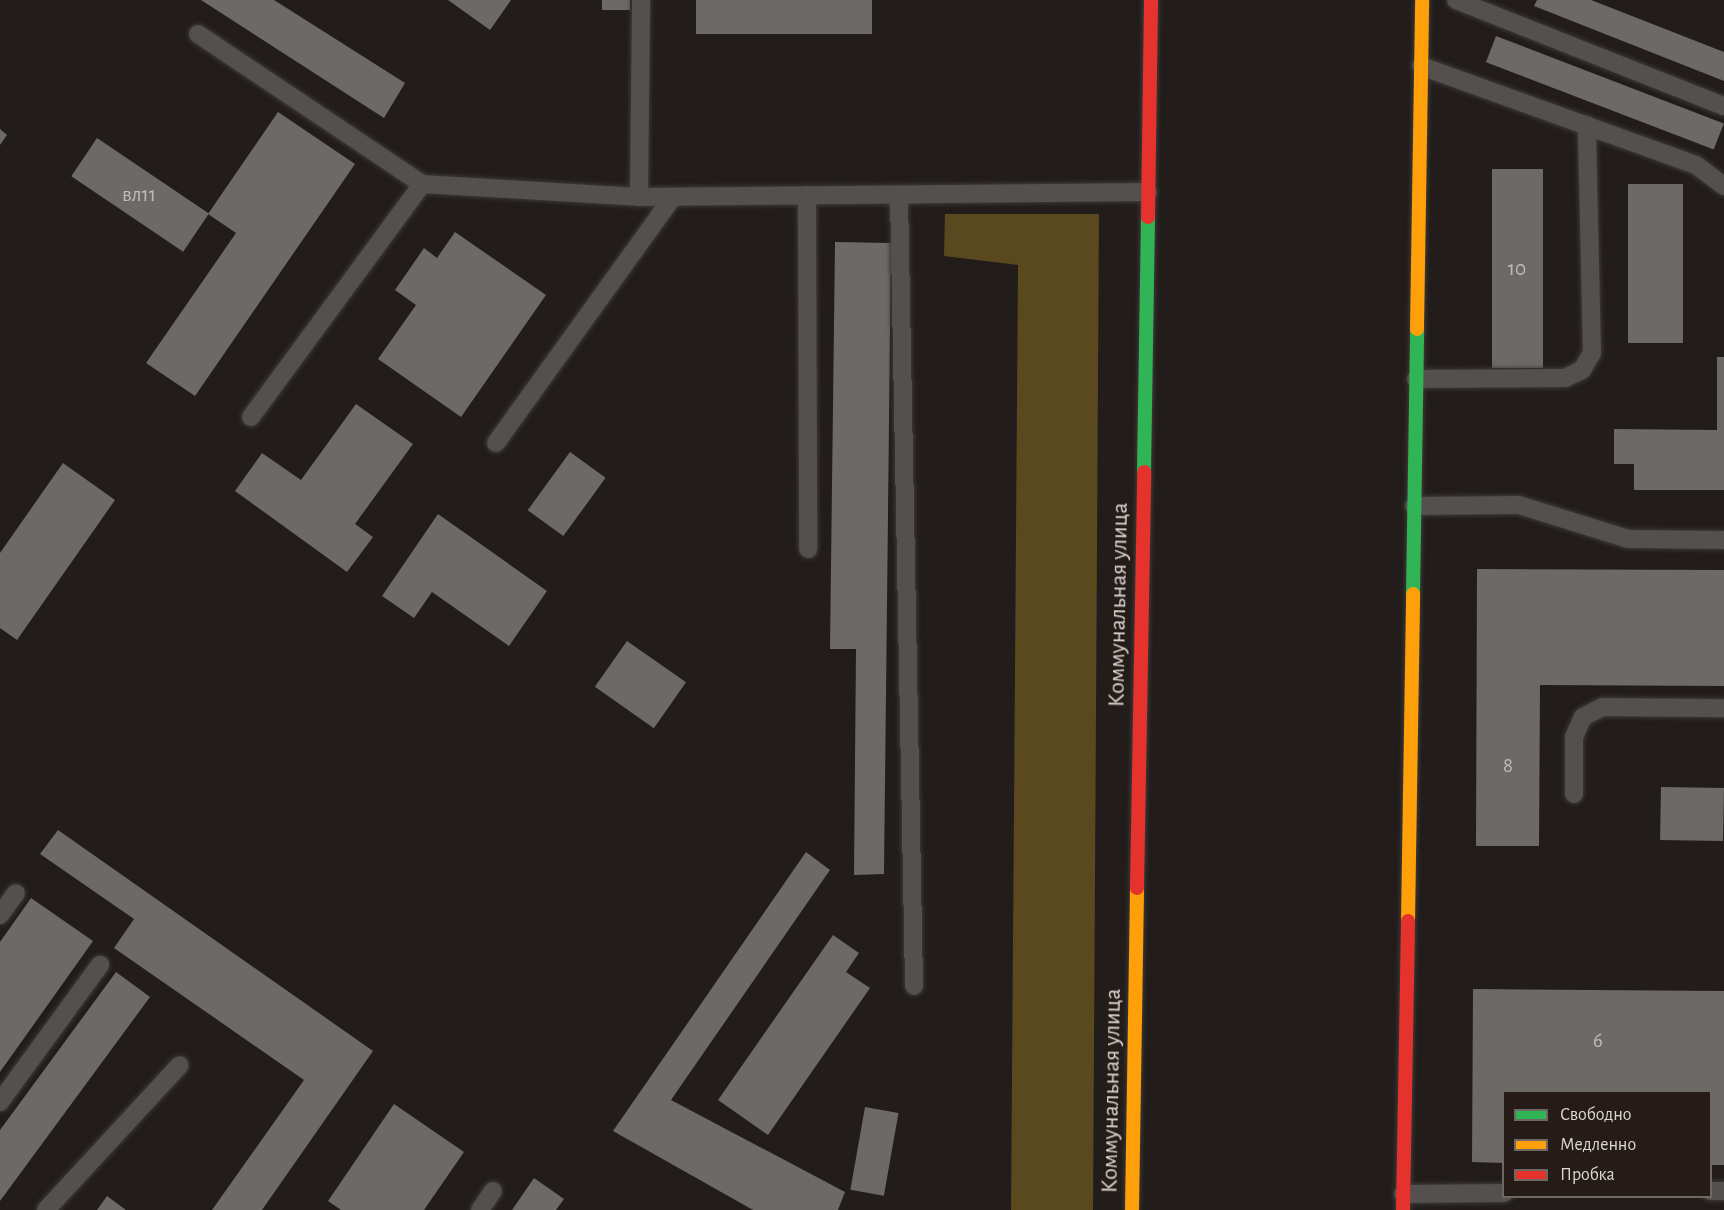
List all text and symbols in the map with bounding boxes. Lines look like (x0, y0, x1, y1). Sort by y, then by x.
house number: вл11 (122, 182, 156, 208)
house number: 10 (1508, 256, 1526, 282)
street label: Коммунальная улица (1103, 502, 1135, 708)
house number: 8 (1503, 753, 1513, 779)
street label: Коммунальная улица (1096, 988, 1128, 1194)
house number: 6 (1593, 1028, 1603, 1054)
legend (1502, 1090, 1712, 1198)
text: Свободно (1560, 1106, 1632, 1124)
text: Медленно (1560, 1136, 1636, 1154)
text: Пробка (1560, 1166, 1615, 1184)

